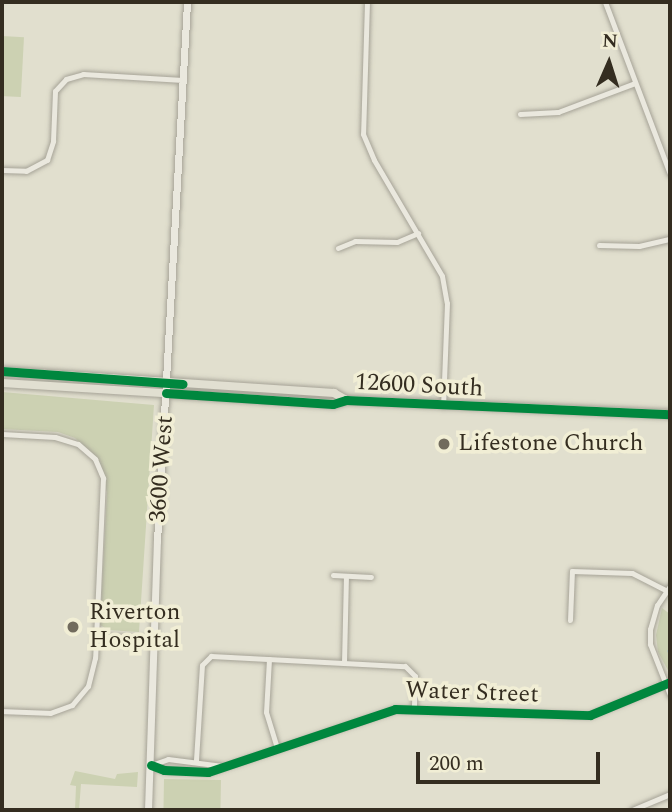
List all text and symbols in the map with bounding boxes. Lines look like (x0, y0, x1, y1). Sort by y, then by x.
text: N (602, 27, 619, 56)
north arrow (574, 28, 644, 98)
street label: 12600 South (354, 368, 484, 404)
street label: 3600 West (144, 414, 180, 524)
place label: Lifestone Church (458, 430, 644, 458)
marker: Lifestone Church (436, 436, 452, 452)
place label: Riverton Hospital (89, 599, 180, 655)
marker: Riverton Hospital (63, 617, 83, 637)
street label: Water Street (405, 676, 539, 710)
scale bar (420, 738, 604, 782)
text: 200 m (429, 748, 484, 780)

